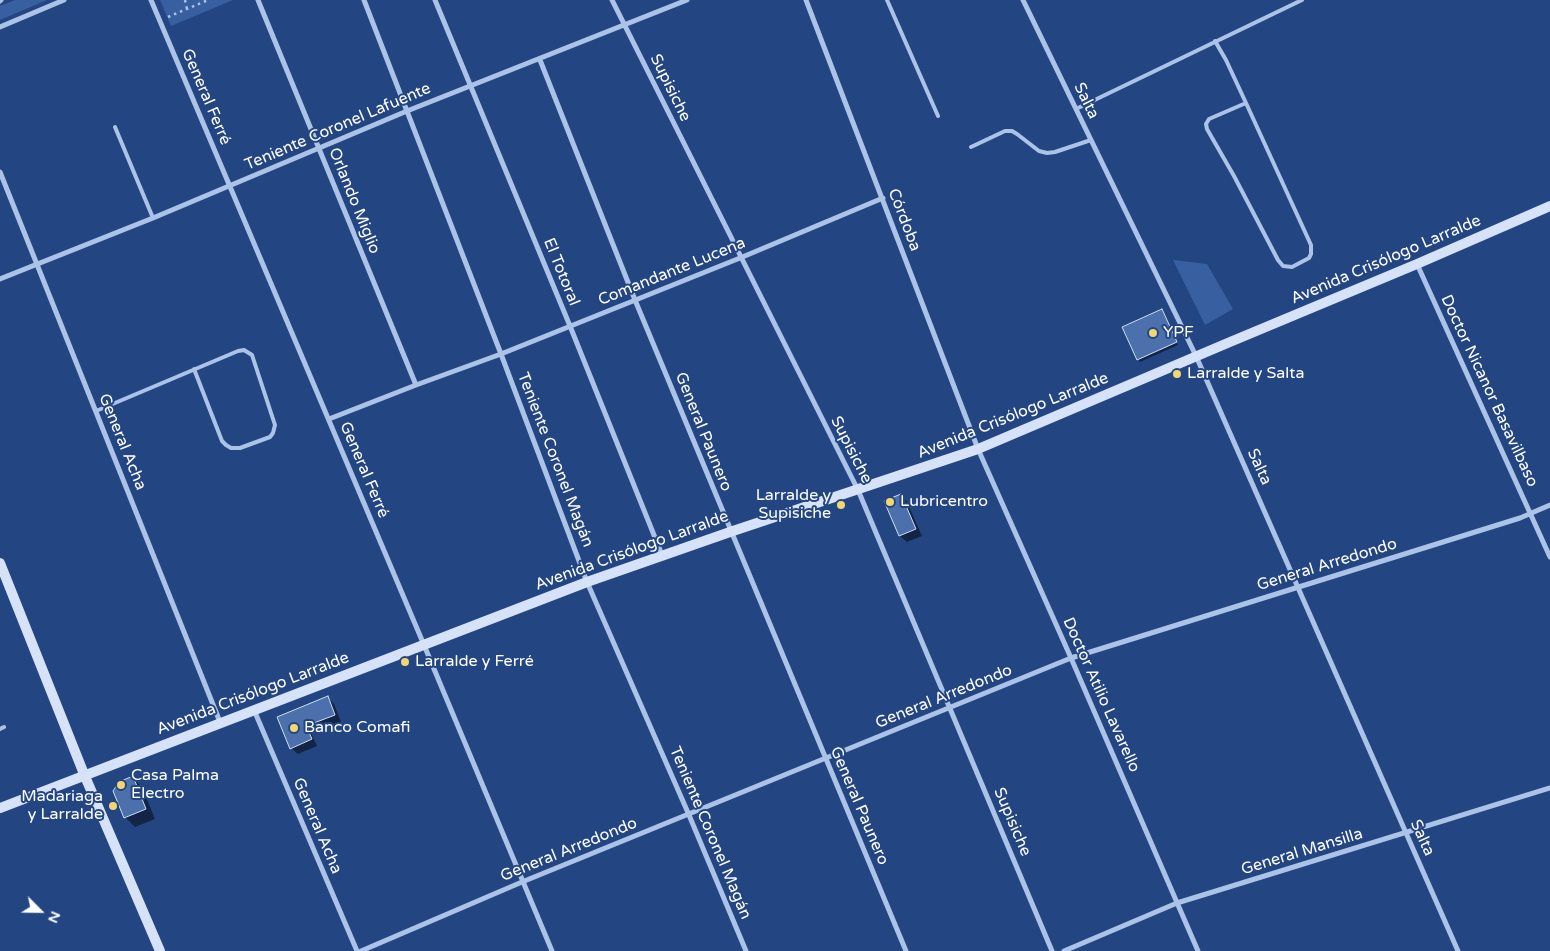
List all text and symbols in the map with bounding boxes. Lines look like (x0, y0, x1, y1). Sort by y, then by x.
street label: General Ferré (177, 46, 235, 148)
street label: Supisiche (645, 51, 695, 125)
street label: Teniente Coronel Lafuente (242, 79, 434, 175)
street label: Salta (1069, 80, 1103, 122)
street label: Orlando Miglio (324, 145, 384, 257)
street label: Córdoba (883, 186, 925, 254)
street label: Avenida Crisólogo Larralde (1288, 211, 1484, 309)
street label: Comandante Lucena (596, 234, 748, 310)
street label: El Totoral (539, 235, 583, 309)
street label: Doctor Nicanor Basavilbaso (1436, 292, 1542, 490)
place label: YPF (1163, 323, 1194, 343)
marker: YPF (1147, 327, 1159, 339)
place label: Larralde y Salta (1187, 364, 1304, 384)
marker: Larralde y Salta (1171, 368, 1183, 380)
street label: Avenida Crisólogo Larralde (915, 369, 1111, 463)
street label: Teniente Coronel Magán (513, 370, 597, 550)
street label: General Paunero (670, 370, 736, 494)
street label: General Acha (94, 391, 150, 493)
street label: Supisiche (826, 413, 876, 487)
street label: General Ferré (335, 419, 393, 521)
street label: Salta (1243, 446, 1275, 488)
place label: Larralde y Supisiche (756, 486, 831, 524)
place label: Lubricentro (900, 492, 988, 512)
marker: Lubricentro (884, 496, 896, 508)
marker: Larralde y Supisiche (835, 499, 847, 511)
street label: Avenida Crisólogo Larralde (533, 507, 731, 595)
street label: General Arredondo (1255, 535, 1399, 595)
street label: Doctor Atilio Lavarello (1058, 615, 1144, 775)
street label: Avenida Crisólogo Larralde (154, 648, 352, 740)
place label: Larralde y Ferré (415, 652, 534, 672)
marker: Larralde y Ferré (399, 656, 411, 668)
street label: General Arredondo (873, 661, 1015, 733)
place label: Banco Comafi (304, 718, 410, 738)
marker: Banco Comafi (288, 722, 300, 734)
street label: Teniente Coronel Magán (665, 744, 755, 922)
street label: General Paunero (825, 744, 893, 868)
place label: Casa Palma Electro (131, 766, 219, 804)
street label: General Acha (288, 775, 346, 877)
marker: Casa Palma Electro (115, 779, 127, 791)
street label: Supisiche (989, 785, 1035, 859)
place label: Madariaga y Larralde (21, 787, 103, 825)
marker: Madariaga y Larralde (107, 800, 119, 812)
street label: General Arredondo (498, 814, 640, 886)
street label: Salta (1406, 817, 1438, 859)
street label: General Mansilla (1239, 824, 1365, 880)
north arrow (15, 886, 65, 936)
text: N (44, 909, 64, 926)

